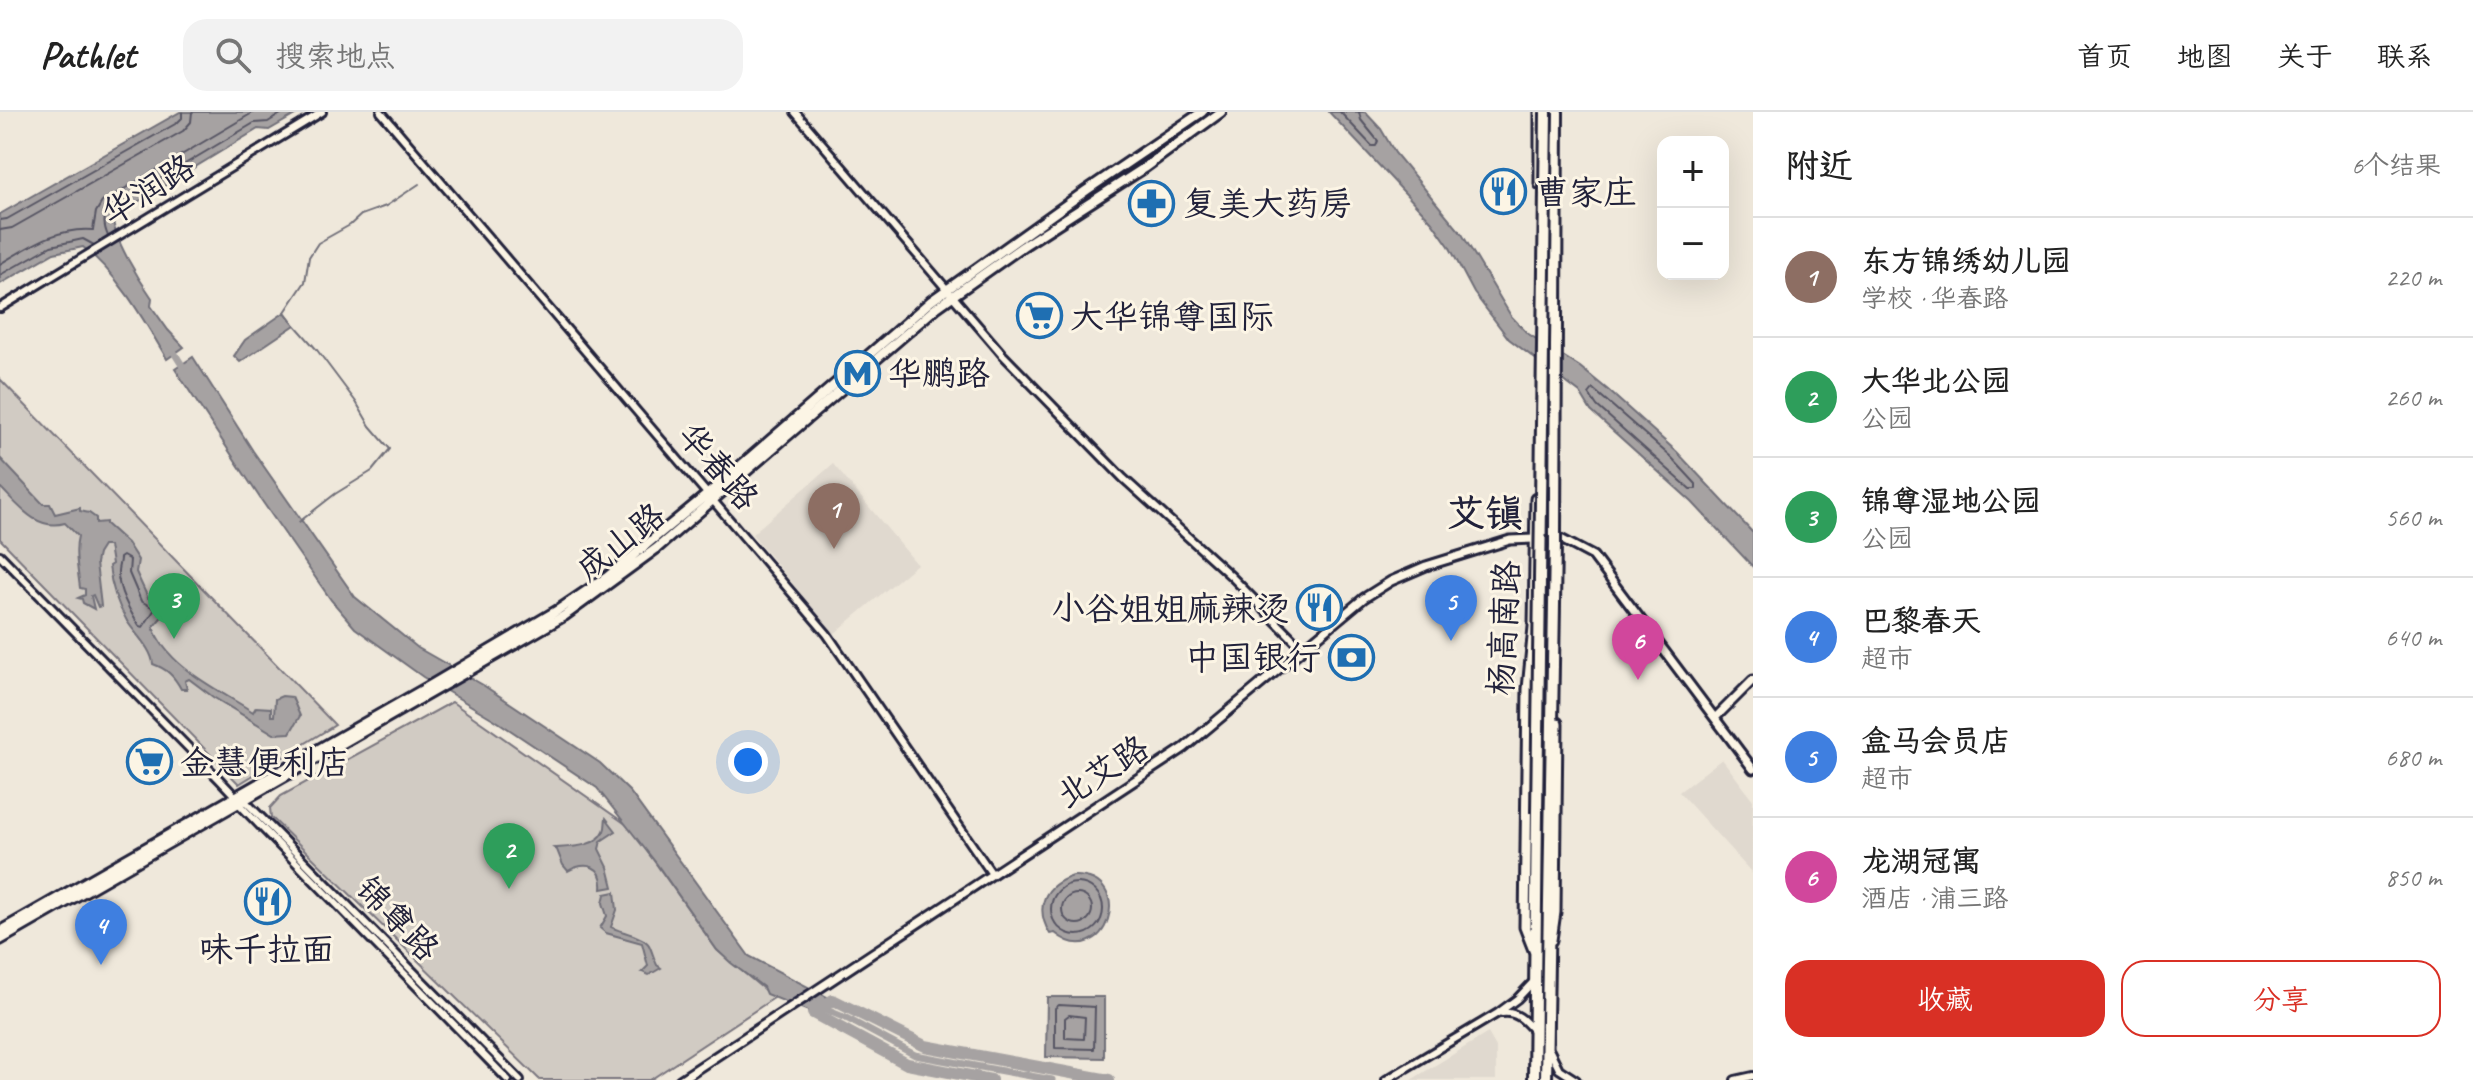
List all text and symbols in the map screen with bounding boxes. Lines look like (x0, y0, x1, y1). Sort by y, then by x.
search box (183, 19, 743, 91)
text: Pathlet (40, 32, 135, 79)
icon: search (211, 33, 255, 77)
text: 搜索地点 (275, 37, 395, 75)
text: 首页 (2077, 39, 2133, 74)
text: 地图 (2177, 39, 2233, 74)
text: 关于 (2277, 39, 2333, 74)
text: 联系 (2377, 39, 2433, 74)
map controls (1657, 136, 1729, 280)
button: + (1657, 136, 1729, 208)
street label: 华润路 (94, 144, 203, 235)
text: 附近 (1785, 144, 1853, 187)
text: 6个结果 (2351, 149, 2441, 182)
restaurant icon: 曹家庄 (1480, 168, 1528, 216)
place label: 曹家庄 (1535, 171, 1637, 214)
pharmacy icon: 复美大药房 (1128, 179, 1176, 227)
place label: 复美大药房 (1183, 182, 1353, 225)
button: − (1657, 208, 1729, 280)
text: 东方锦绣幼儿园 (1861, 242, 2071, 280)
text: 1 (1805, 261, 1817, 294)
text: 220 m (2385, 261, 2441, 294)
text: 学校 · 华春路 (1861, 282, 2008, 315)
supermarket icon: 大华锦尊国际 (1015, 292, 1063, 340)
place label: 大华锦尊国际 (1070, 295, 1274, 338)
metro station icon: 华鹏路 (833, 349, 881, 397)
place label: 华鹏路 (888, 352, 990, 395)
text: 大华北公园 (1861, 362, 2011, 400)
text: 2 (1805, 381, 1817, 414)
text: 260 m (2385, 381, 2441, 414)
text: 公园 (1861, 402, 1913, 435)
street label: 华春路 (669, 414, 768, 519)
text: 锦尊湿地公园 (1861, 482, 2041, 520)
pin: 1 (808, 483, 860, 549)
district label: 艾镇 (1447, 490, 1523, 537)
street label: 成山路 (567, 493, 674, 590)
text: 3 (1805, 501, 1817, 534)
text: 560 m (2385, 501, 2441, 534)
text: 公园 (1861, 522, 1913, 555)
street label: 杨高南路 (1478, 559, 1529, 697)
pin: 3 (148, 573, 200, 639)
pin: 5 (1425, 575, 1477, 641)
restaurant icon: 小谷姐姐麻辣烫 (1296, 584, 1344, 632)
place label: 小谷姐姐麻辣烫 (1051, 587, 1289, 630)
text: 巴黎春天 (1861, 602, 1981, 640)
pin: 6 (1612, 614, 1664, 680)
text: 4 (1805, 621, 1817, 654)
text: 640 m (2385, 621, 2441, 654)
bank icon: 中国银行 (1328, 633, 1376, 681)
place label: 中国银行 (1185, 636, 1321, 679)
text: 超市 (1861, 642, 1913, 675)
text: 盒马会员店 (1861, 722, 2011, 760)
street label: 北艾路 (1048, 726, 1157, 817)
supermarket icon: 金慧便利店 (125, 738, 173, 786)
place label: 金慧便利店 (180, 741, 350, 784)
text: 5 (1805, 741, 1817, 774)
text: 680 m (2385, 741, 2441, 774)
your location (728, 742, 768, 782)
text: 超市 (1861, 762, 1913, 795)
pin: 2 (483, 823, 535, 889)
text: 龙湖冠寓 (1861, 842, 1981, 880)
text: 6 (1805, 861, 1817, 894)
text: 850 m (2385, 861, 2441, 894)
street label: 锦尊路 (347, 867, 449, 970)
restaurant icon: 味千拉面 (243, 877, 291, 925)
text: 酒店 · 浦三路 (1861, 882, 2008, 915)
pin: 4 (75, 899, 127, 965)
place label: 味千拉面 (199, 928, 335, 971)
button: 收藏 (1785, 960, 2105, 1037)
button: 分享 (2121, 960, 2441, 1037)

